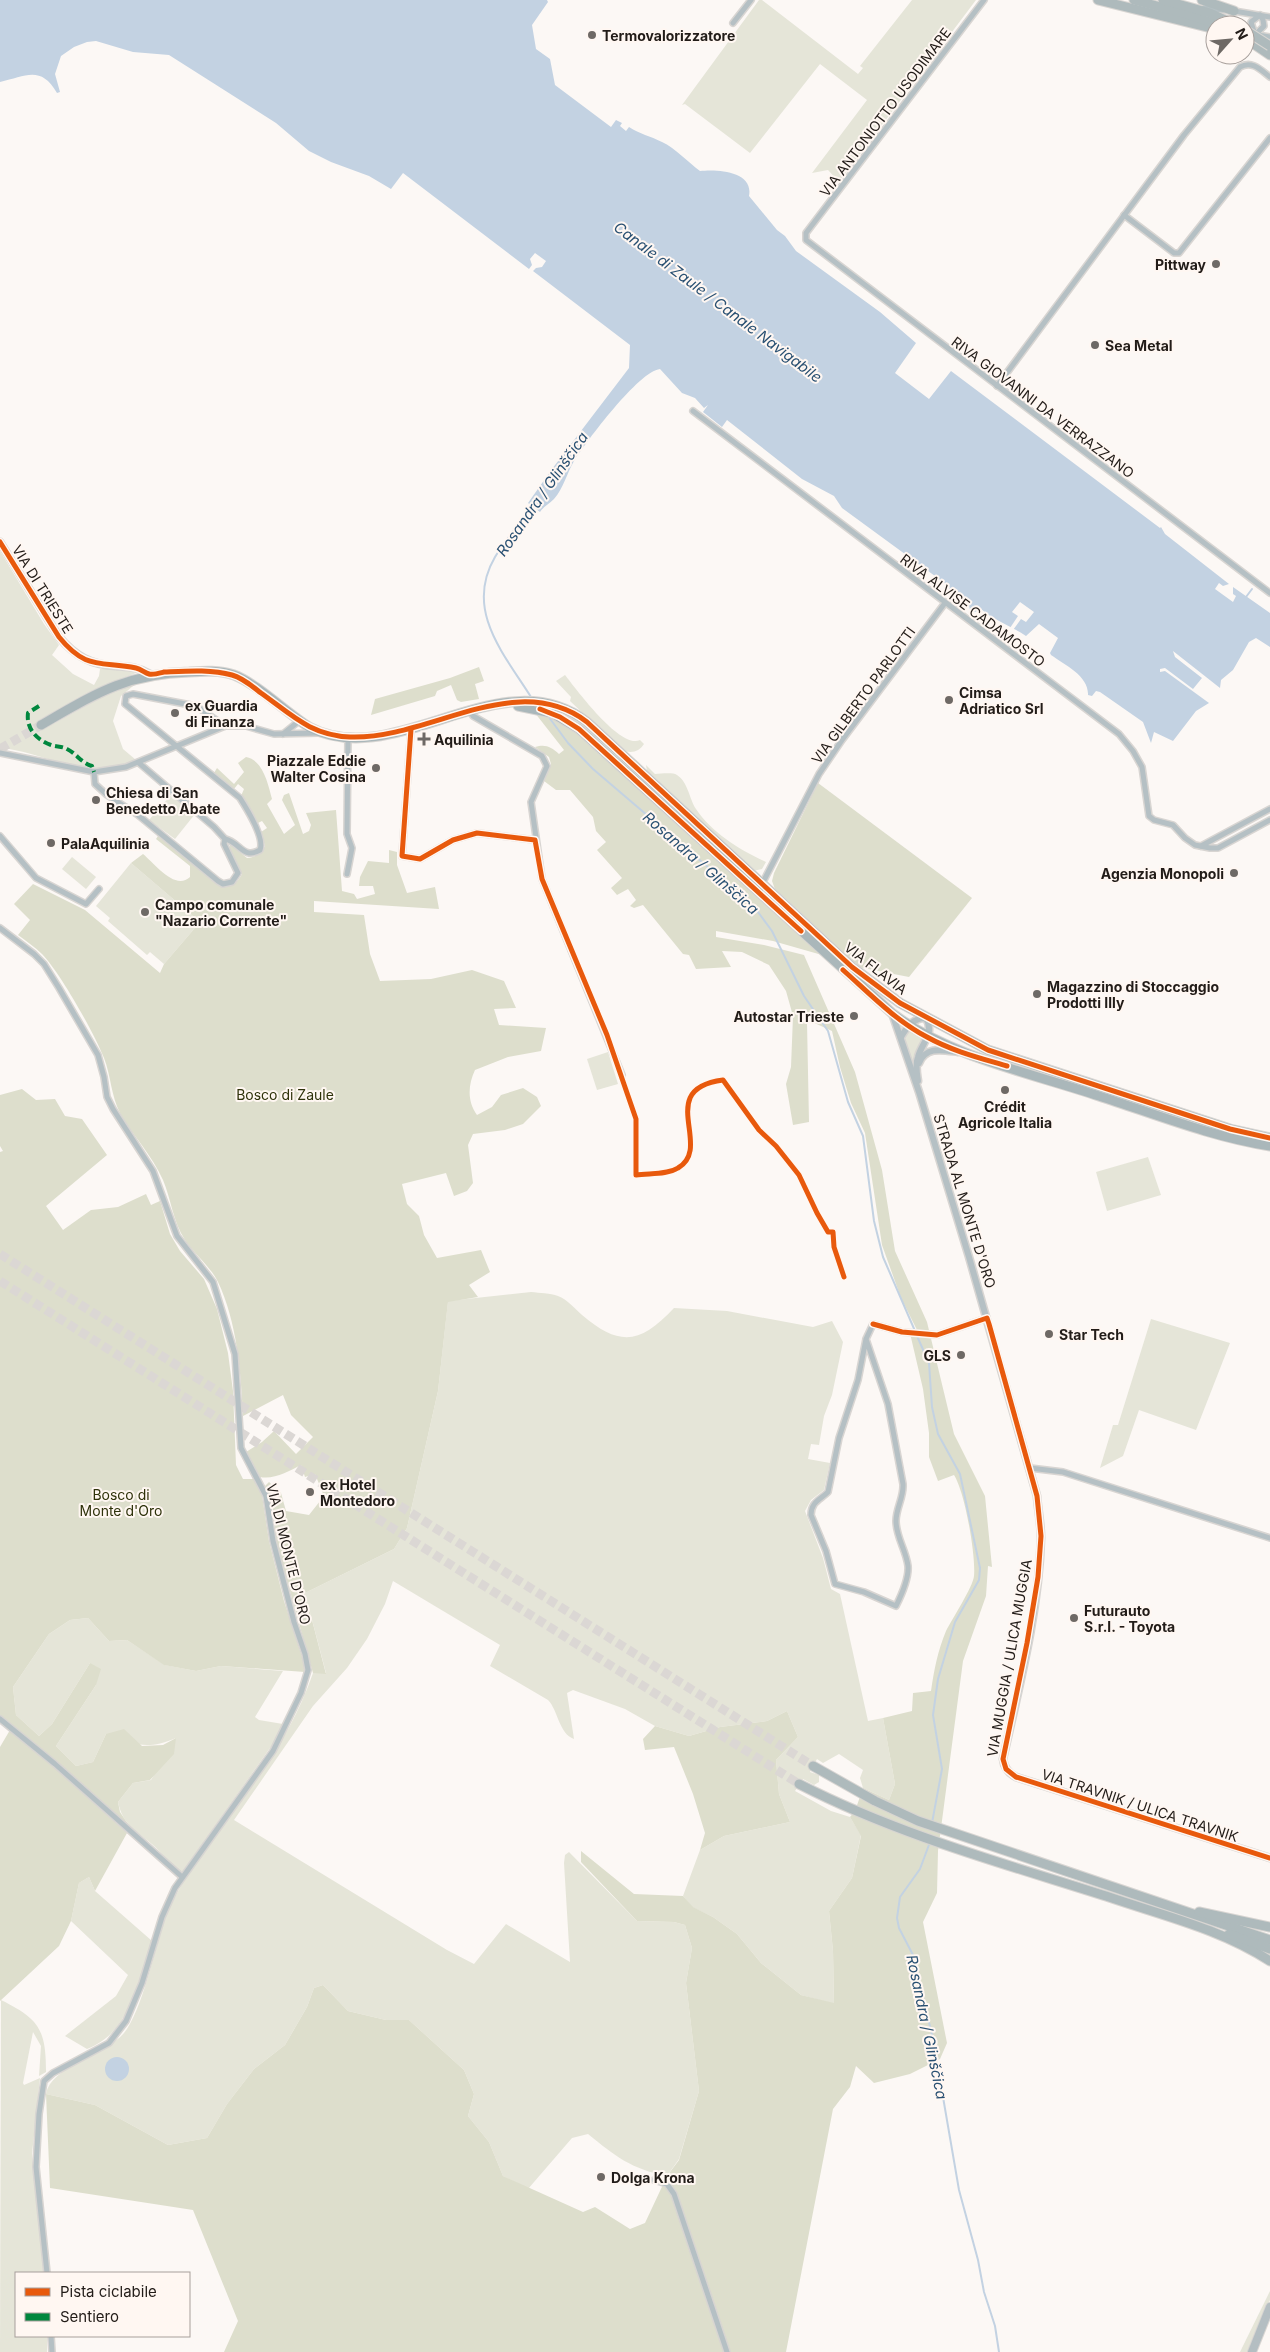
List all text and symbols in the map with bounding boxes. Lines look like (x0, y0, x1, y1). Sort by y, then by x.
north arrow (1205, 15, 1255, 65)
street label: VIA ANTONIOTTO USODIMARE (816, 24, 954, 200)
text: N (1232, 25, 1252, 42)
place label: Termovalorizzatore (602, 27, 735, 44)
marker: Termovalorizzatore (586, 29, 598, 41)
water label: Canale di Zaule / Canale Navigabile (610, 217, 826, 387)
place label: Pittway (1155, 256, 1207, 273)
marker: Pittway (1210, 258, 1222, 270)
street label: RIVA GIOVANNI DA VERRAZZANO (948, 333, 1138, 481)
place label: Sea Metal (1105, 337, 1173, 354)
marker: Sea Metal (1089, 339, 1101, 351)
water label: Rosandra / Glinščica (492, 428, 592, 560)
street label: VIA DI TRIESTE (9, 541, 77, 637)
street label: RIVA ALVISE CADAMOSTO (897, 550, 1049, 670)
street label: VIA GILBERTO PARLOTTI (808, 623, 918, 767)
place label: Cimsa Adriatico Srl (959, 684, 1044, 717)
marker: Cimsa Adriatico Srl (943, 694, 955, 706)
place label: ex Guardia di Finanza (185, 697, 258, 730)
marker: ex Guardia di Finanza (169, 707, 181, 719)
place label: Aquilinia (434, 731, 494, 748)
marker: Aquilinia (418, 733, 430, 745)
place label: Piazzale Eddie Walter Cosina (267, 752, 366, 785)
marker: Piazzale Eddie Walter Cosina (370, 762, 382, 774)
place label: Chiesa di San Benedetto Abate (106, 784, 220, 817)
marker: Chiesa di San Benedetto Abate (90, 794, 102, 806)
water label: Rosandra / Glinščica (639, 808, 763, 918)
place label: PalaAquilinia (61, 835, 150, 852)
marker: PalaAquilinia (45, 837, 57, 849)
place label: Agenzia Monopoli (1101, 865, 1224, 882)
marker: Agenzia Monopoli (1228, 867, 1240, 879)
place label: Campo comunale "Nazario Corrente" (155, 896, 287, 929)
marker: Campo comunale "Nazario Corrente" (139, 906, 151, 918)
street label: VIA FLAVIA (841, 938, 911, 998)
place label: Magazzino di Stoccaggio Prodotti Illy (1047, 978, 1219, 1011)
marker: Magazzino di Stoccaggio Prodotti Illy (1031, 988, 1043, 1000)
place label: Autostar Trieste (733, 1008, 844, 1025)
marker: Autostar Trieste (848, 1010, 860, 1022)
marker: Crédit Agricole Italia (999, 1084, 1011, 1096)
park label: Bosco di Zaule (236, 1086, 334, 1103)
place label: Crédit Agricole Italia (958, 1098, 1052, 1131)
street label: STRADA AL MONTE D'ORO (930, 1112, 1000, 1290)
place label: Star Tech (1059, 1326, 1124, 1343)
marker: Star Tech (1043, 1328, 1055, 1340)
place label: GLS (923, 1347, 951, 1364)
marker: GLS (955, 1349, 967, 1361)
place label: ex Hotel Montedoro (320, 1476, 395, 1509)
street label: VIA DI MONTE D'ORO (263, 1482, 315, 1626)
park label: Bosco di Monte d'Oro (80, 1486, 162, 1519)
marker: ex Hotel Montedoro (304, 1486, 316, 1498)
street label: VIA MUGGIA / ULICA MUGGIA (983, 1558, 1035, 1758)
place label: Futurauto S.r.l. - Toyota (1084, 1602, 1175, 1635)
marker: Futurauto S.r.l. - Toyota (1068, 1612, 1080, 1624)
street label: VIA TRAVNIK / ULICA TRAVNIK (1039, 1765, 1241, 1845)
water label: Rosandra / Glinščica (902, 1953, 952, 2101)
place label: Dolga Krona (611, 2169, 695, 2186)
marker: Dolga Krona (595, 2171, 607, 2183)
legend (15, 2272, 190, 2337)
text: Pista ciclabile (60, 2282, 157, 2301)
text: Sentiero (60, 2307, 119, 2326)

